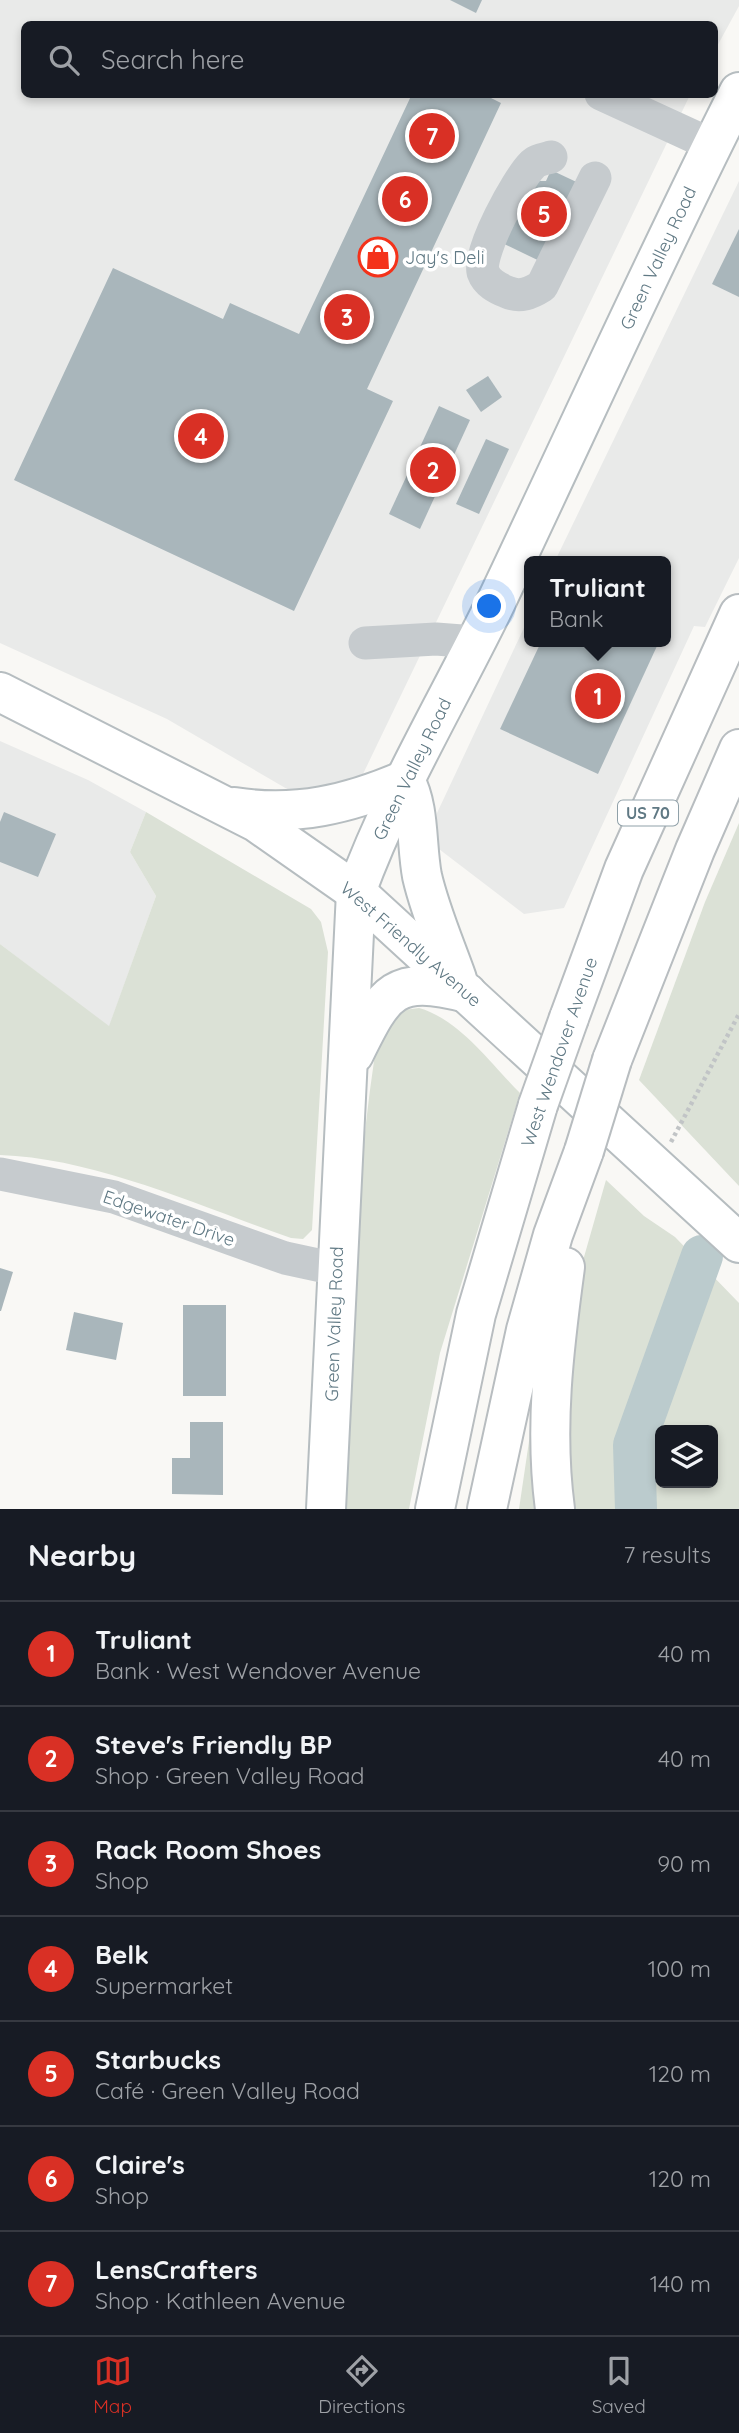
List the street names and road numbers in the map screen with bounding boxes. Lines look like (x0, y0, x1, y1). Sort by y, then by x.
street label: Green Valley Road (615, 183, 701, 333)
street label: Green Valley Road (368, 694, 456, 844)
road number: US 70 (618, 800, 678, 826)
street label: West Friendly Avenue (336, 876, 486, 1012)
street label: West Wendover Avenue (516, 954, 602, 1150)
street label: Edgewater Drive (100, 1185, 238, 1251)
street label: Green Valley Road (320, 1246, 348, 1402)

